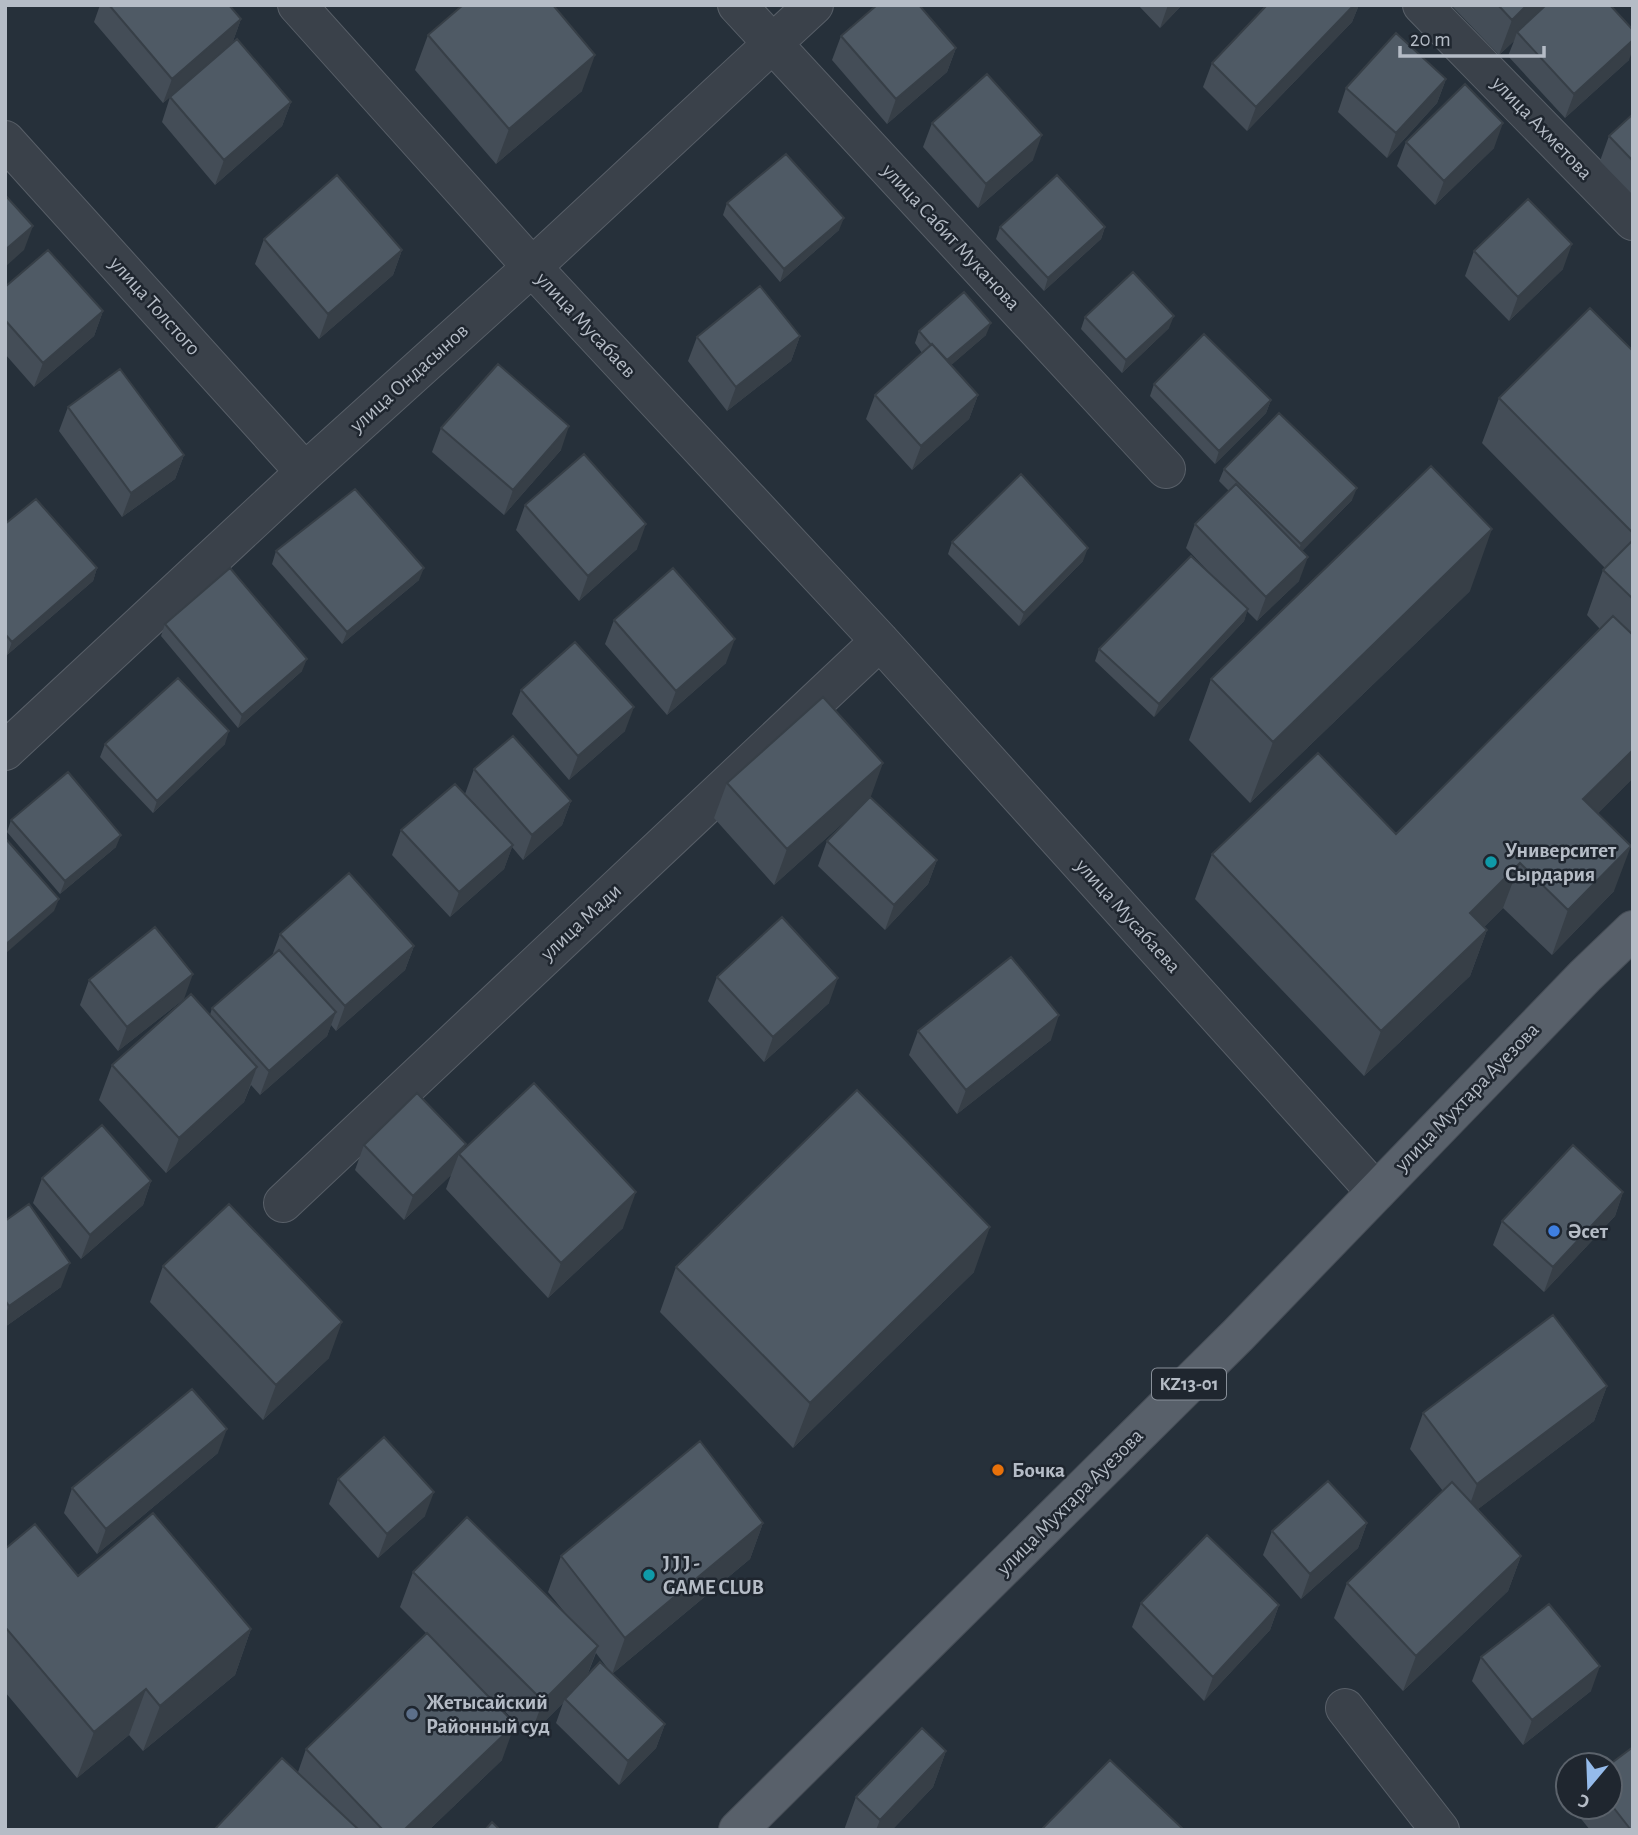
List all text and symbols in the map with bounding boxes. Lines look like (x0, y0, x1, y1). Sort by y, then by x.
scale bar (1400, 14, 1544, 58)
text: 20 m (1410, 29, 1451, 50)
street label: улица Ахметова (1487, 72, 1596, 184)
street label: улица Сабит Муканова (877, 159, 1024, 315)
street label: улица Толстого (105, 252, 204, 359)
street label: улица Мусабаев (531, 267, 640, 382)
street label: улица Ондасынов (345, 320, 472, 437)
place label: Университет Сырдария (1505, 840, 1617, 885)
street label: улица Мусабаева (1071, 854, 1185, 977)
marker: Университет Сырдария (1483, 854, 1499, 870)
street label: улица Мади (536, 880, 625, 965)
street label: улица Мухтара Ауезова (1390, 1018, 1543, 1176)
place label: Әсет (1568, 1221, 1609, 1242)
marker: Әсет (1546, 1223, 1562, 1239)
road number: KZ13-01 (1152, 1368, 1226, 1400)
street label: улица Мухтара Ауезова (992, 1425, 1147, 1580)
place label: Бочка (1012, 1460, 1065, 1481)
marker: Бочка (990, 1462, 1006, 1478)
place label: J J J - GAME CLUB (663, 1553, 764, 1598)
marker: J J J - GAME CLUB (641, 1567, 657, 1583)
place label: Жетысайский Районный суд (426, 1692, 550, 1737)
marker: Жетысайский Районный суд (404, 1706, 420, 1722)
north arrow (1554, 1751, 1624, 1821)
text: С (1576, 1790, 1592, 1811)

